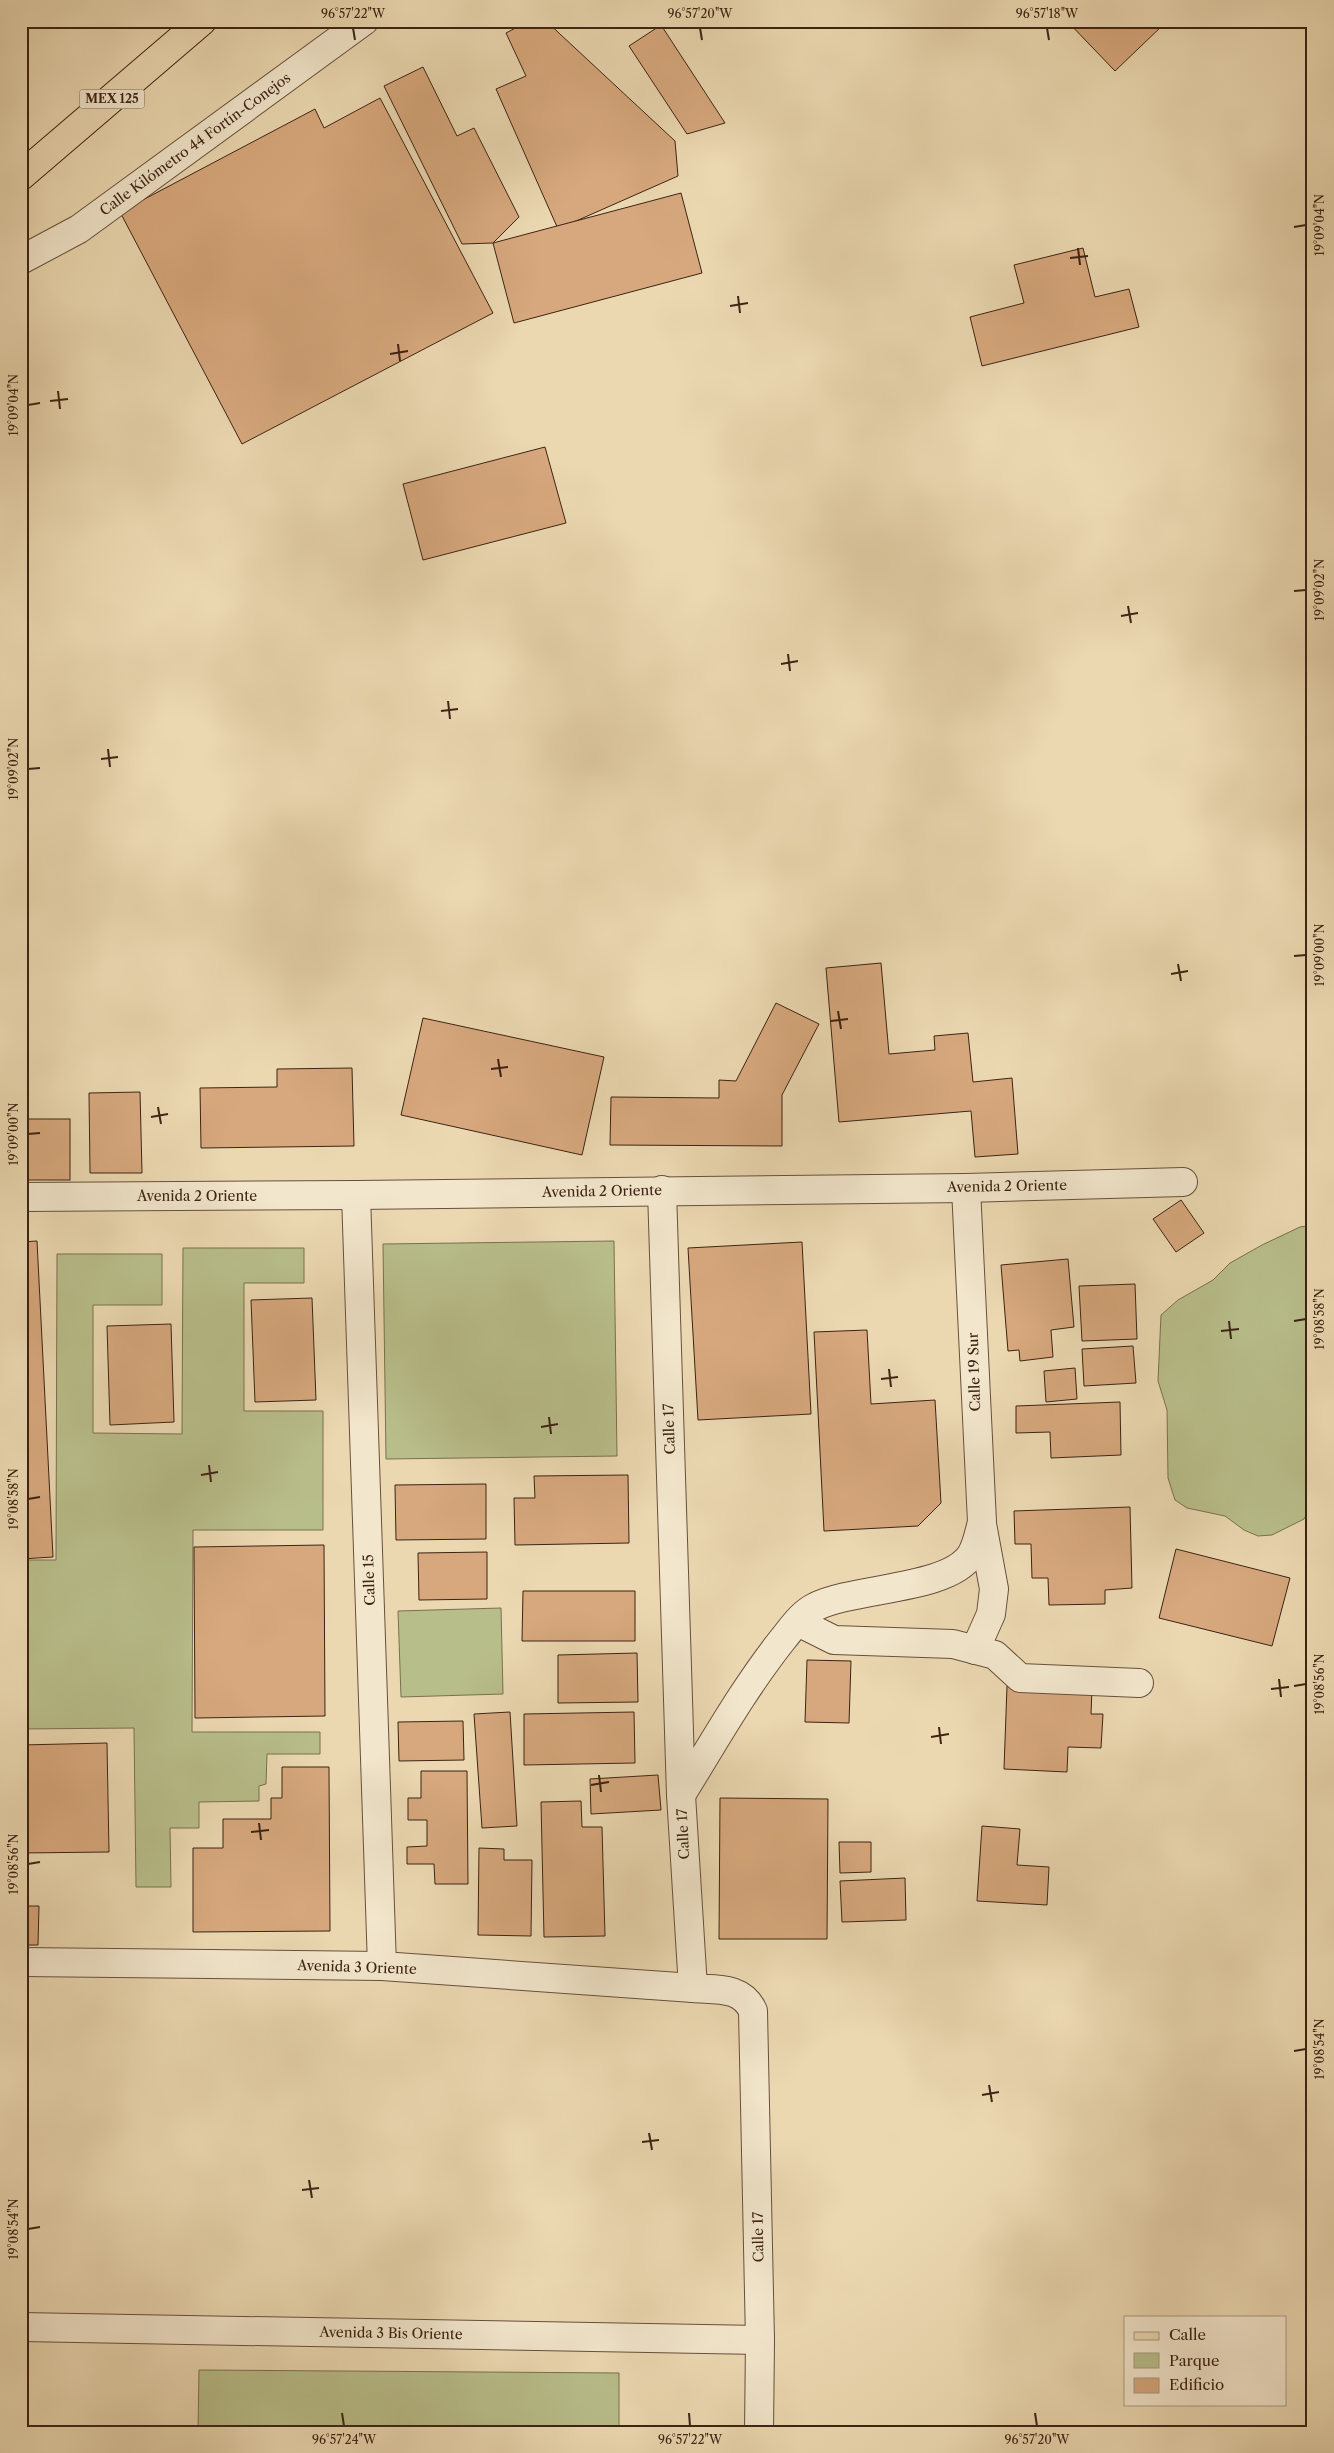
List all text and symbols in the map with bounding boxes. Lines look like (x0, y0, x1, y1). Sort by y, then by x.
text: 96°57'22"W (321, 6, 386, 21)
text: 96°57'20"W (668, 6, 733, 21)
text: 96°57'18"W (1016, 6, 1079, 21)
street label: Calle Kilómetro 44 Fortín-Conejos (96, 69, 294, 219)
road number: MEX 125 (80, 90, 144, 108)
text: 19°09'04"N (1312, 194, 1327, 256)
text: 19°09'04"N (6, 374, 21, 436)
text: 19°09'02"N (1312, 559, 1327, 621)
text: 19°09'02"N (6, 738, 21, 800)
text: 19°09'00"N (1312, 923, 1327, 986)
text: 19°09'00"N (6, 1102, 21, 1165)
street label: Avenida 2 Oriente (946, 1176, 1067, 1196)
street label: Avenida 2 Oriente (541, 1181, 662, 1201)
street label: Avenida 2 Oriente (136, 1187, 257, 1205)
text: 19°08'58"N (1312, 1288, 1327, 1350)
street label: Calle 19 Sur (964, 1332, 984, 1412)
street label: Calle 17 (659, 1403, 679, 1455)
text: 19°08'58"N (6, 1468, 21, 1530)
street label: Calle 15 (359, 1554, 379, 1606)
text: 19°08'56"N (1312, 1653, 1327, 1715)
street label: Calle 17 (673, 1808, 693, 1860)
text: 19°08'56"N (6, 1833, 21, 1895)
street label: Avenida 3 Oriente (296, 1956, 417, 1978)
text: 19°08'54"N (1312, 2018, 1327, 2080)
text: 19°08'54"N (6, 2198, 21, 2260)
street label: Calle 17 (749, 2211, 767, 2263)
legend (1124, 2316, 1286, 2406)
street label: Avenida 3 Bis Oriente (318, 2323, 463, 2343)
text: Calle (1169, 2325, 1206, 2344)
text: Parque (1169, 2351, 1219, 2370)
text: Edificio (1169, 2375, 1224, 2394)
text: 96°57'24"W (312, 2432, 377, 2447)
text: 96°57'22"W (658, 2432, 723, 2447)
text: 96°57'20"W (1005, 2432, 1070, 2447)

